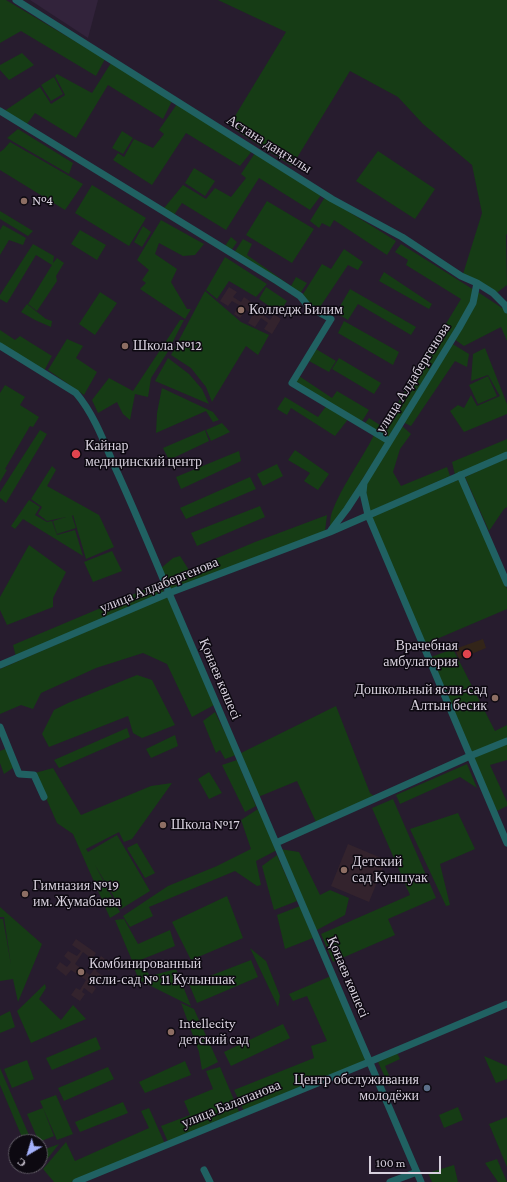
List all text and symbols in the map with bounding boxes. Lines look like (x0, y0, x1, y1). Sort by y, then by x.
street label: Астана даңғылы (223, 111, 315, 177)
place label: №4 (32, 193, 53, 209)
marker: №4 (19, 196, 29, 206)
place label: Колледж Билим (249, 302, 343, 318)
marker: Колледж Билим (236, 305, 246, 315)
street label: улица Алдабергенова (372, 320, 454, 436)
place label: Школа №12 (133, 338, 202, 354)
marker: Школа №12 (120, 341, 130, 351)
place label: Кайнар медицинский центр (85, 438, 202, 470)
marker: Кайнар медицинский центр (70, 448, 82, 460)
street label: улица Алдабергенова (97, 553, 221, 617)
street label: Қонаев көшесі (195, 636, 245, 722)
place label: Врачебная амбулатория (383, 638, 458, 670)
marker: Врачебная амбулатория (461, 648, 473, 660)
place label: Дошкольный ясли-сад Алтын бесик (354, 682, 487, 714)
marker: Дошкольный ясли-сад Алтын бесик (490, 693, 500, 703)
place label: Школа №17 (171, 817, 240, 833)
marker: Школа №17 (158, 820, 168, 830)
place label: Детский сад Куншуак (352, 854, 428, 886)
marker: Детский сад Куншуак (339, 865, 349, 875)
place label: Гимназия №19 им. Жумабаева (33, 878, 121, 910)
marker: Гимназия №19 им. Жумабаева (20, 889, 30, 899)
street label: Қонаев көшесі (323, 934, 373, 1020)
place label: Комбинированный ясли-сад № 11 Кулыншак (89, 956, 235, 988)
marker: Комбинированный ясли-сад № 11 Кулыншак (76, 967, 86, 977)
place label: Intellecity детский сад (179, 1016, 249, 1048)
marker: Intellecity детский сад (166, 1027, 176, 1037)
place label: Центр обслуживания молодёжи (294, 1072, 419, 1104)
street label: улица Балапанова (179, 1076, 283, 1132)
marker: Центр обслуживания молодёжи (422, 1083, 432, 1093)
north arrow (8, 1134, 48, 1174)
scale bar (371, 1148, 443, 1174)
text: С (14, 1155, 28, 1170)
text: 100 m (376, 1156, 405, 1170)

